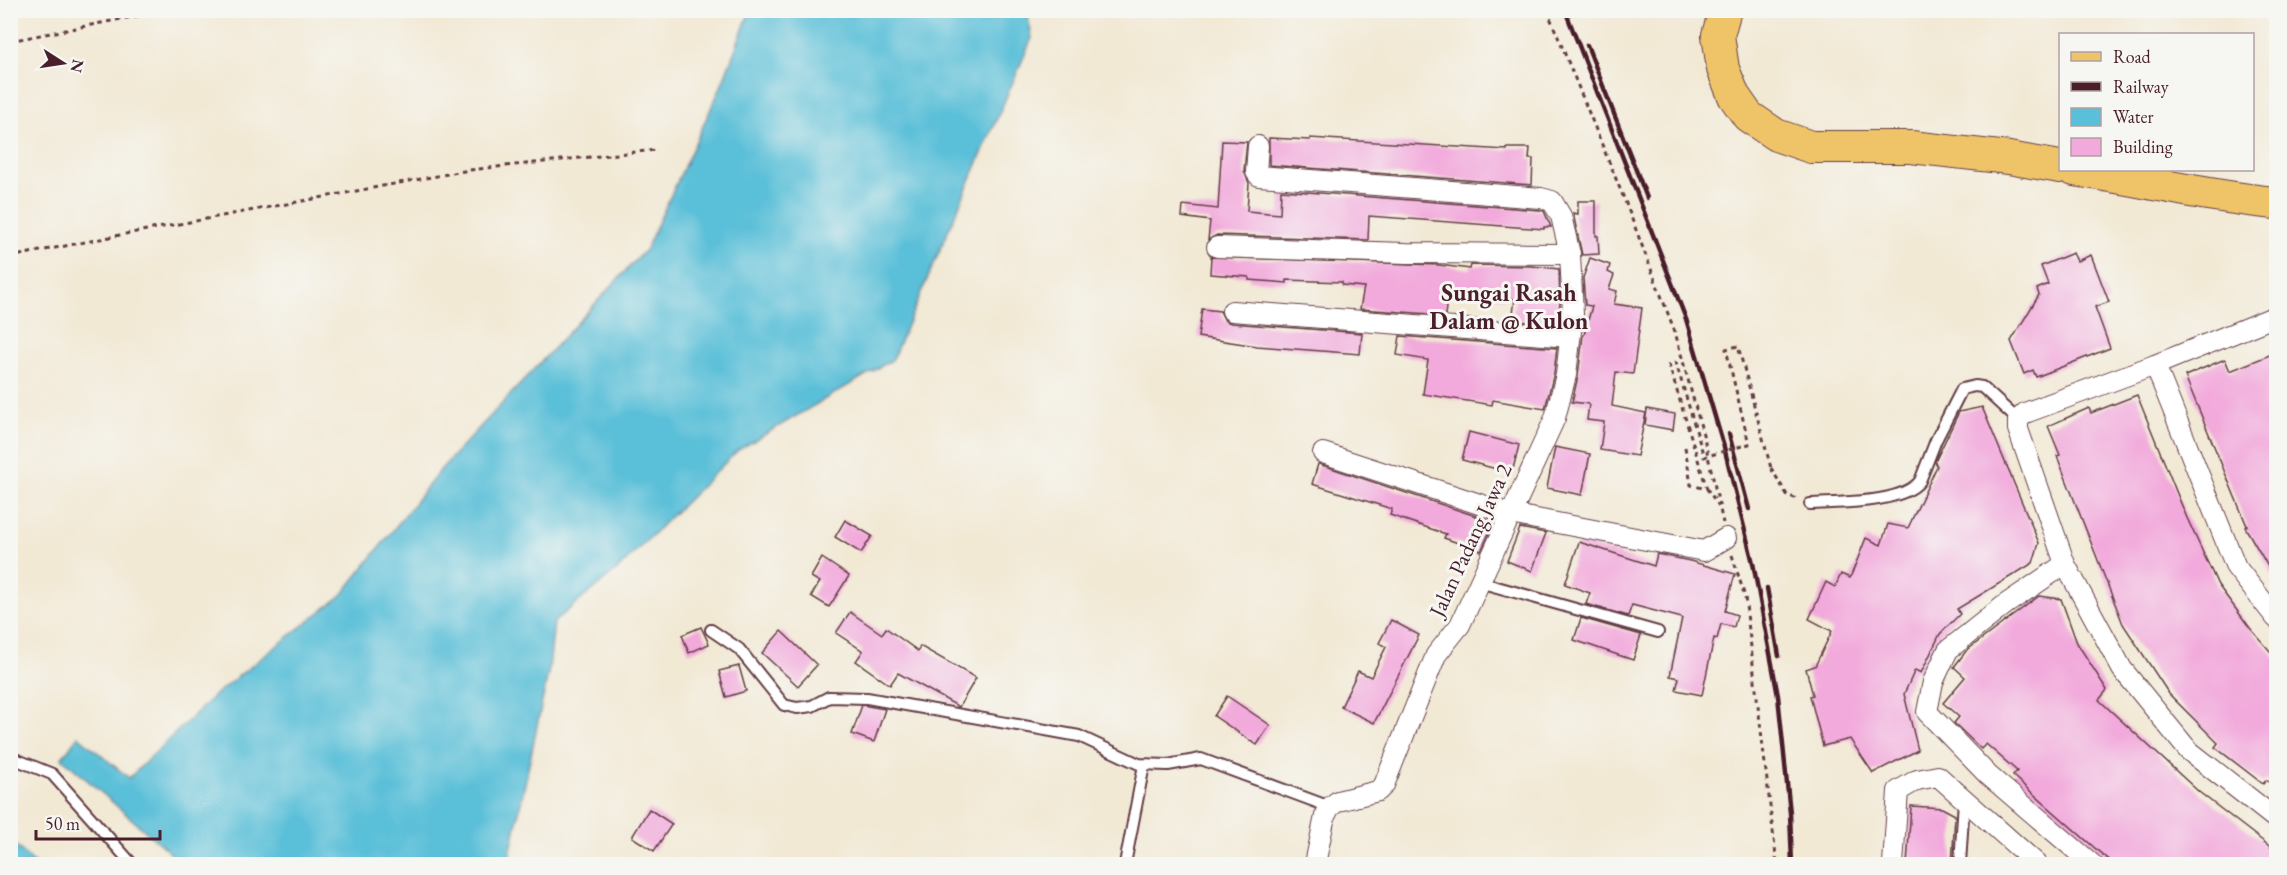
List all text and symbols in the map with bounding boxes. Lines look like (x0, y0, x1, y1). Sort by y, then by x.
north arrow (33, 33, 93, 93)
legend (2059, 33, 2254, 171)
text: Road (2113, 45, 2152, 68)
text: N (66, 57, 89, 75)
text: Railway (2113, 75, 2169, 98)
text: Water (2113, 105, 2154, 128)
text: Building (2113, 135, 2173, 158)
district label: Sungai Rasah Dalam @ Kulon (1430, 277, 1589, 336)
street label: Jalan Padang Jawa 2 (1421, 458, 1519, 623)
scale bar (36, 803, 160, 841)
text: 50 m (45, 812, 80, 835)

